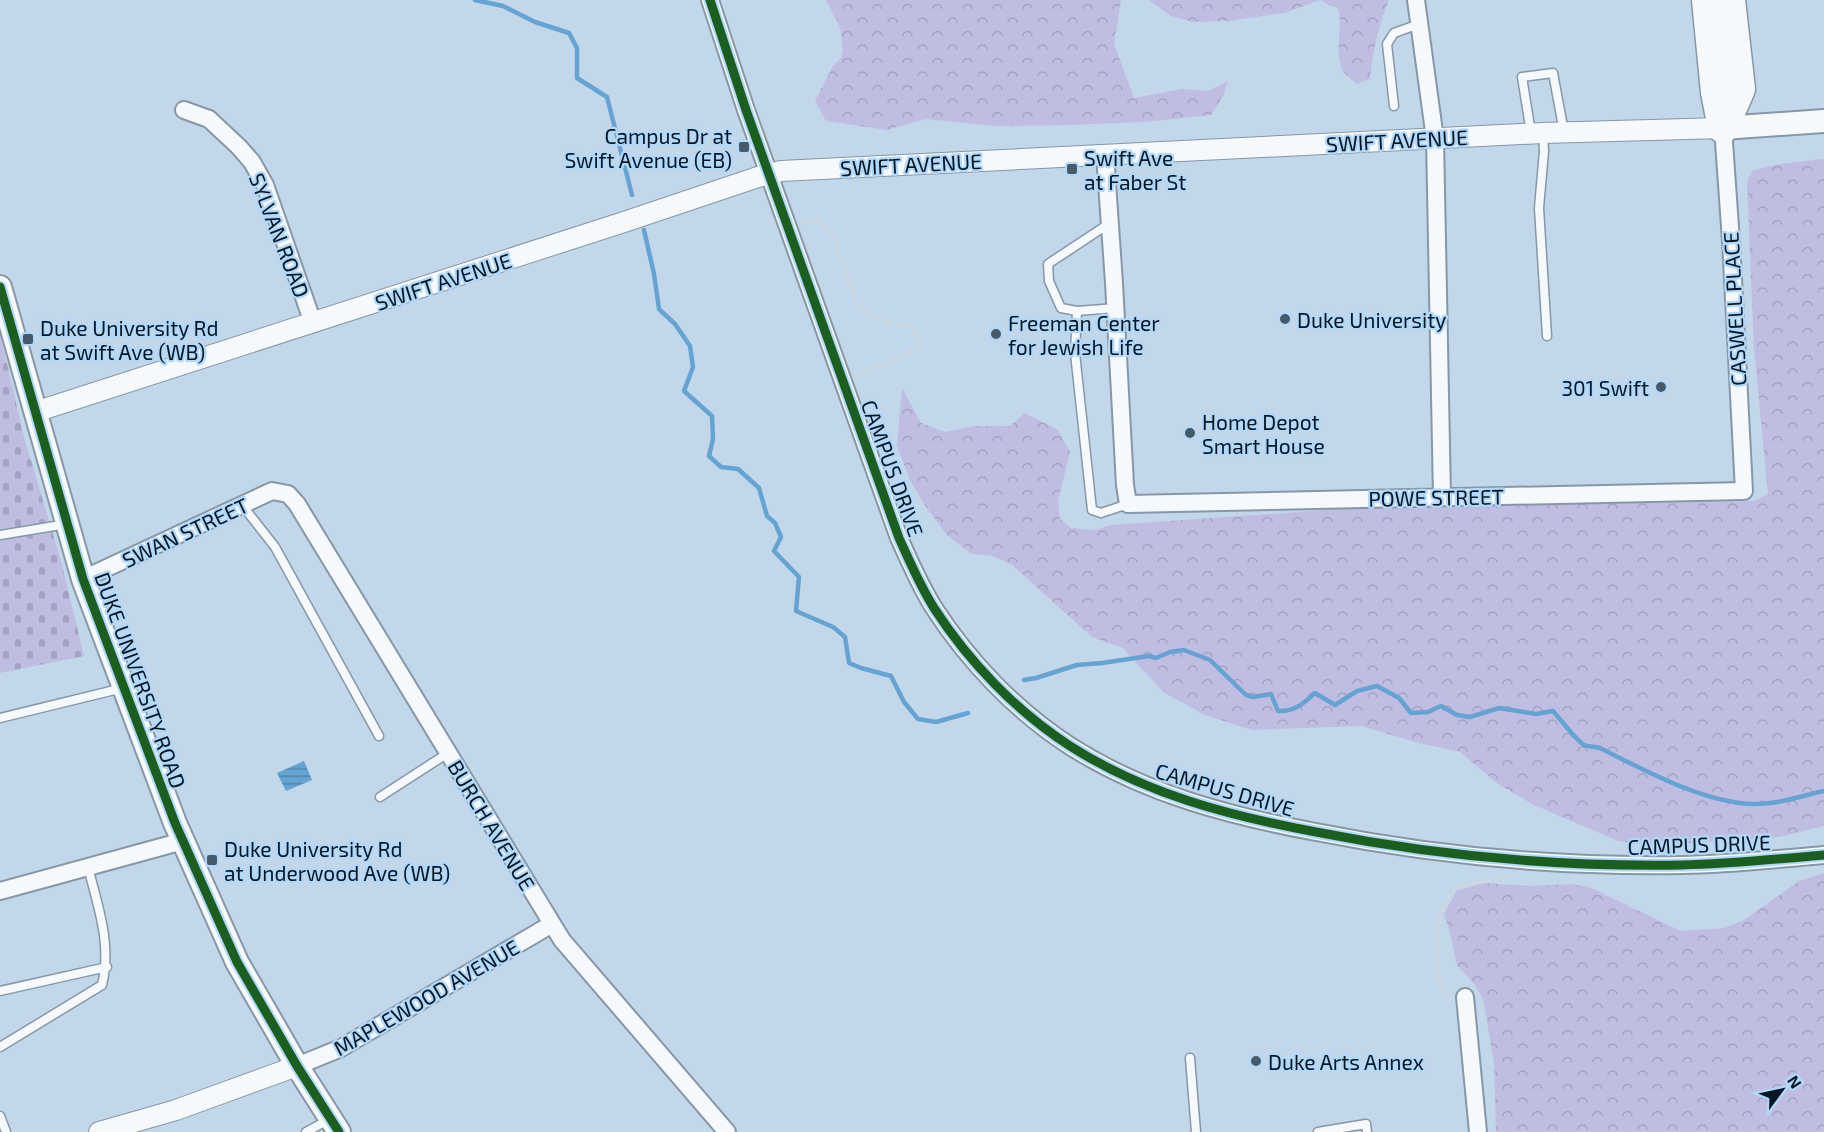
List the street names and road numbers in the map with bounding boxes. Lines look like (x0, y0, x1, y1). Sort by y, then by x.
street label: SWIFT AVENUE (1326, 124, 1468, 156)
street label: SWIFT AVENUE (840, 148, 982, 180)
street label: SYLVAN ROAD (245, 169, 315, 301)
street label: CASWELL PLACE (1717, 231, 1751, 387)
street label: SWIFT AVENUE (372, 247, 514, 315)
street label: CAMPUS DRIVE (857, 396, 929, 540)
street label: POWE STREET (1368, 483, 1504, 511)
street label: SWAN STREET (118, 492, 252, 572)
street label: DUKE UNIVERSITY ROAD (90, 569, 192, 791)
street label: BURCH AVENUE (443, 755, 541, 895)
street label: CAMPUS DRIVE (1153, 757, 1297, 821)
street label: CAMPUS DRIVE (1627, 829, 1771, 859)
street label: MAPLEWOOD AVENUE (329, 934, 523, 1060)

